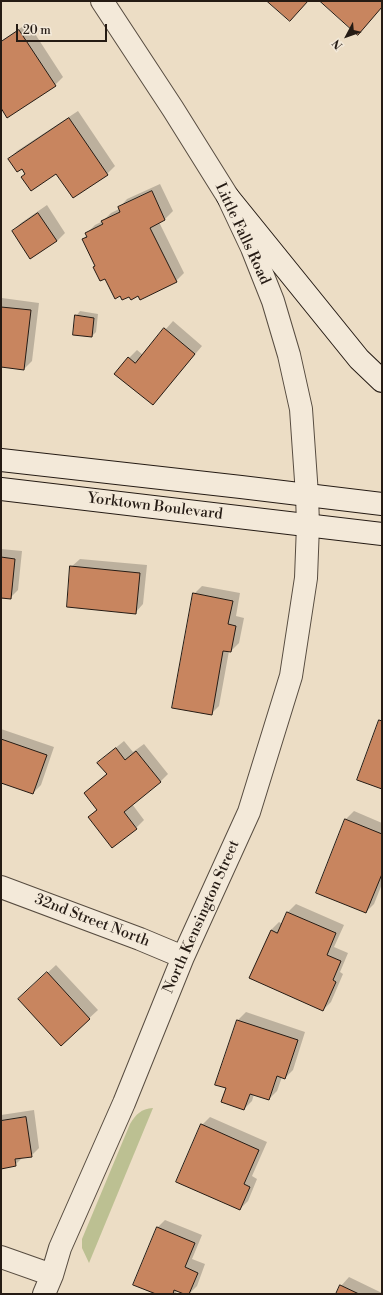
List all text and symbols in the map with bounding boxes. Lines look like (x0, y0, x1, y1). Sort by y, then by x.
scale bar (18, 16, 109, 42)
north arrow (327, 16, 367, 56)
text: 20 m (23, 23, 51, 38)
text: N (330, 36, 346, 52)
street label: Little Falls Road (211, 180, 273, 288)
street label: Yorktown Boulevard (86, 490, 224, 524)
street label: North Kensington Street (160, 838, 244, 996)
street label: 32nd Street North (32, 891, 152, 951)

